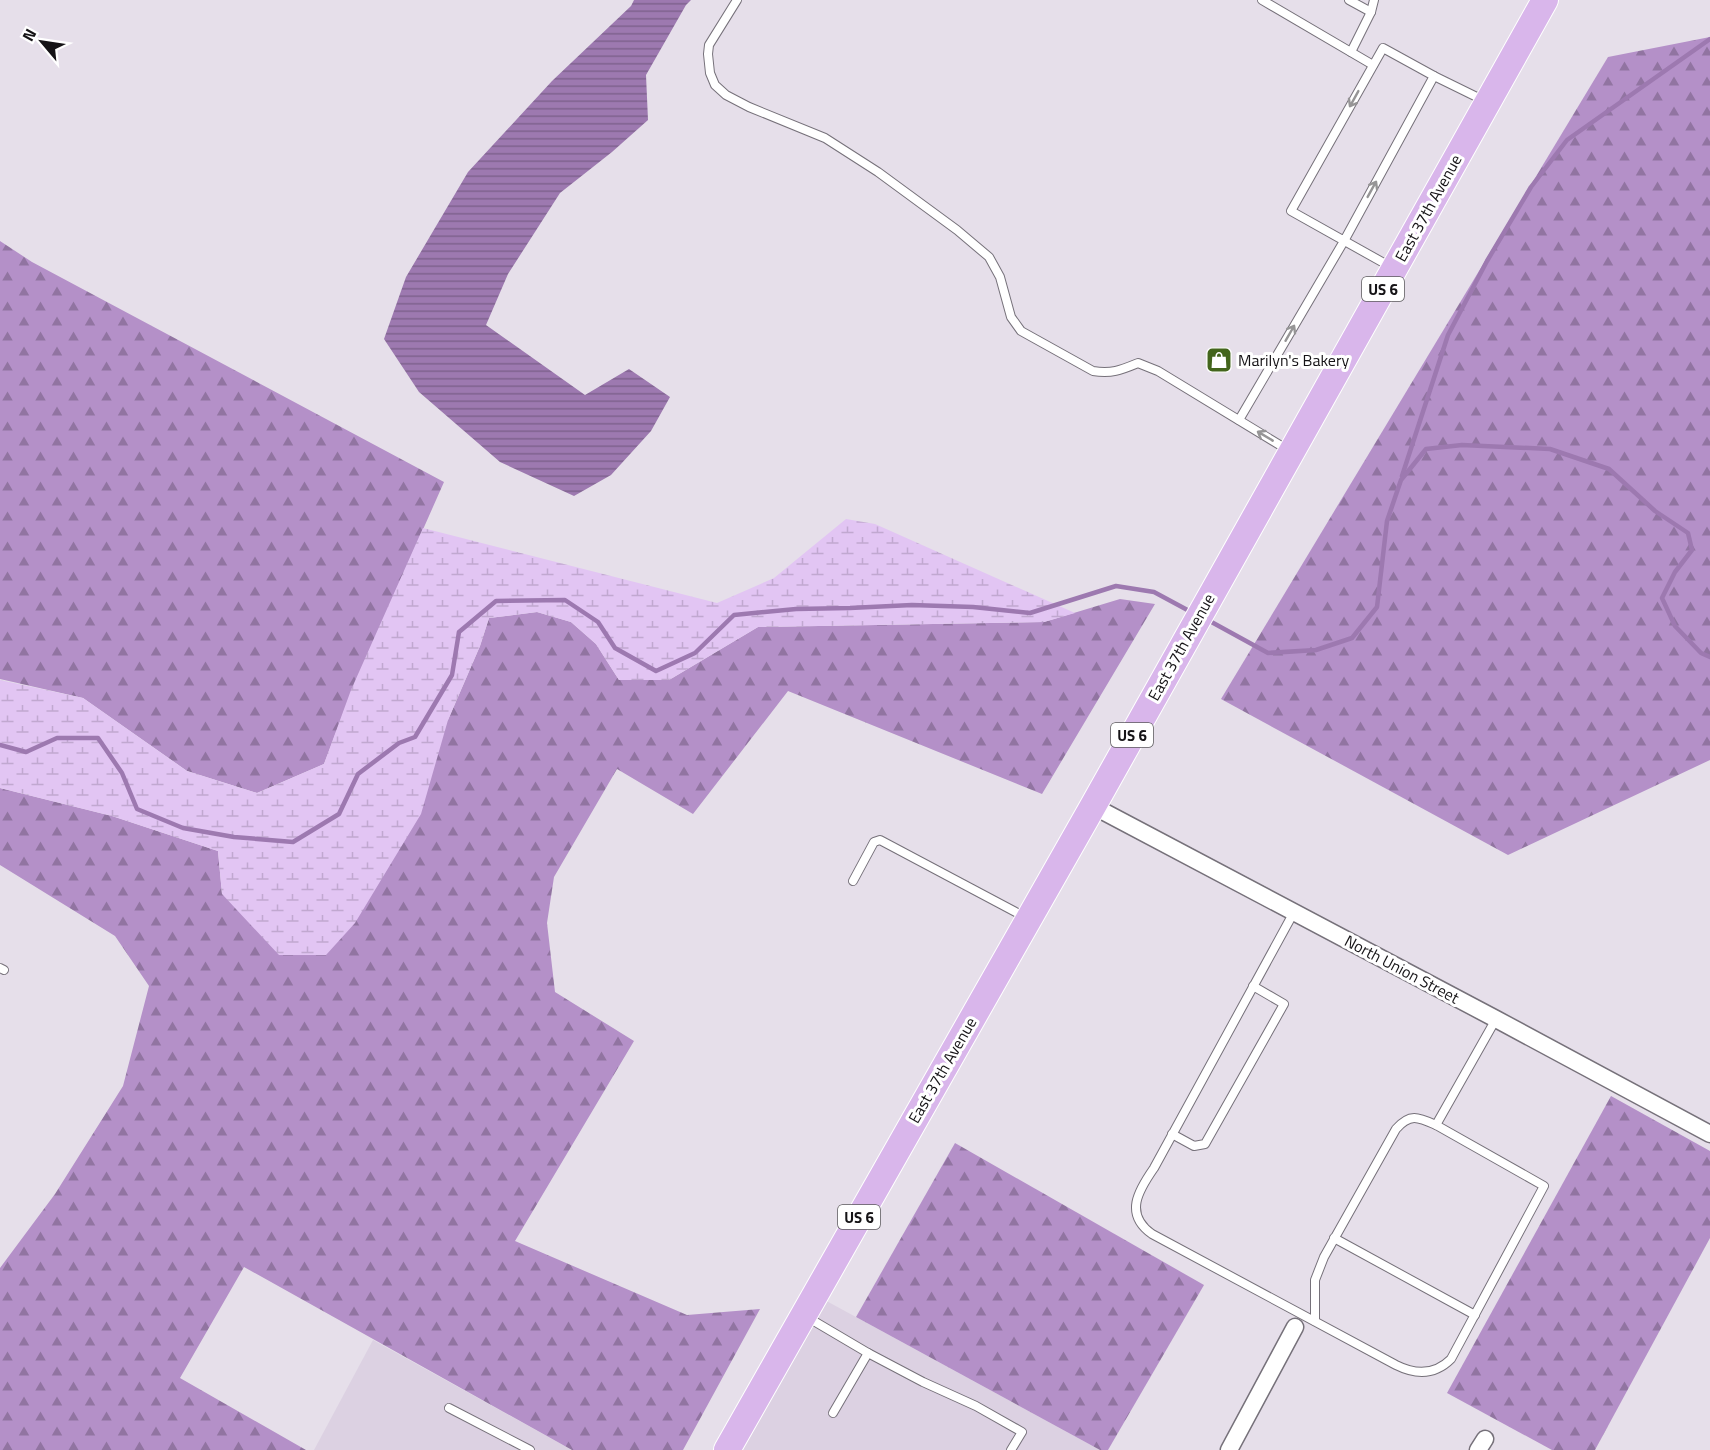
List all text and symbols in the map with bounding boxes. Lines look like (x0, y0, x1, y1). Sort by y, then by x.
north arrow (12, 12, 72, 72)
text: N (16, 24, 42, 45)
one-way arrow (1348, 90, 1360, 107)
street label: East 37th Avenue (1389, 150, 1467, 266)
one-way arrow (1367, 181, 1378, 199)
road number: US 6 (1362, 277, 1404, 301)
one-way arrow (1284, 325, 1296, 342)
shop icon: Marilyn's Bakery (1204, 345, 1234, 375)
place label: Marilyn's Bakery (1238, 348, 1349, 372)
one-way arrow (1257, 430, 1274, 442)
street label: East 37th Avenue (1142, 589, 1220, 705)
road number: US 6 (1111, 723, 1153, 747)
street label: North Union Street (1340, 929, 1464, 1010)
street label: East 37th Avenue (902, 1012, 982, 1128)
road number: US 6 (838, 1205, 880, 1229)

